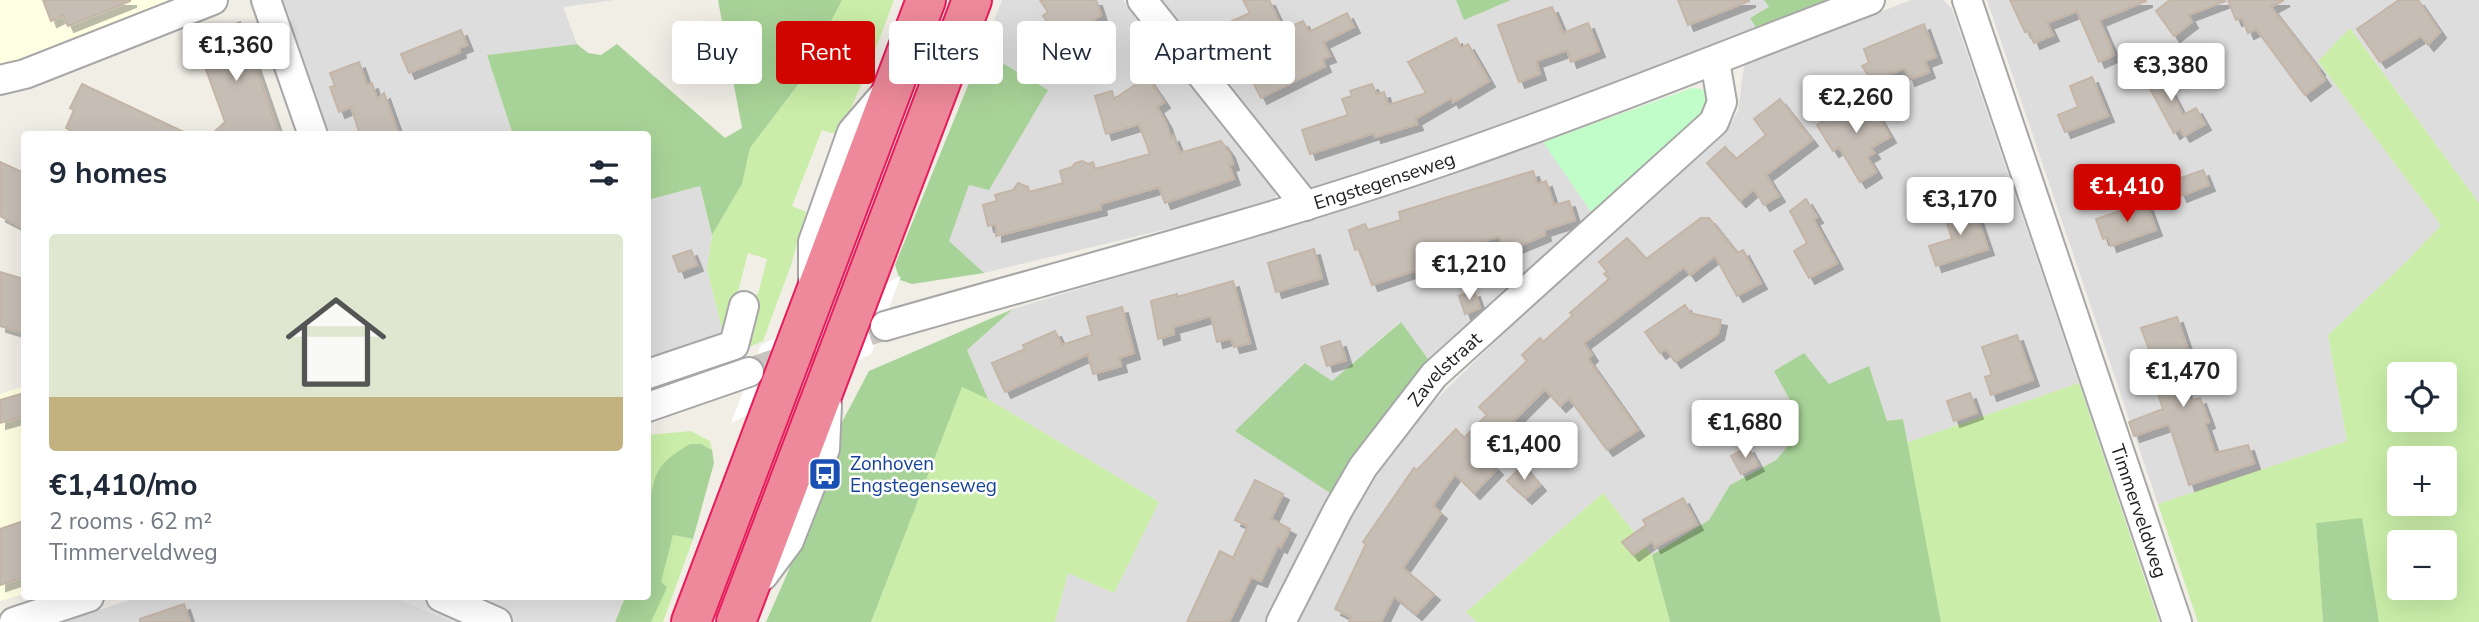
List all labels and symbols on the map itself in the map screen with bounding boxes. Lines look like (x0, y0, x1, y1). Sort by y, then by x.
pin: €1,360 (179, 24, 293, 83)
pin: €3,380 (2114, 43, 2228, 103)
pin: €2,260 (1799, 76, 1913, 135)
street label: Engstegenseweg (1311, 146, 1459, 216)
pin: €1,410 (2070, 164, 2184, 224)
pin: €3,170 (1903, 177, 2017, 237)
pin: €1,210 (1412, 243, 1526, 302)
street label: Zavelstraat (1402, 326, 1488, 412)
pin: €1,470 (2126, 350, 2240, 409)
pin: €1,680 (1688, 400, 1802, 460)
pin: €1,400 (1467, 422, 1581, 482)
street label: Timmerveldweg (2104, 441, 2173, 581)
place label: Zonhoven Engstegenseweg (850, 451, 997, 499)
bus stop icon: Zonhoven Engstegenseweg (806, 455, 844, 493)

